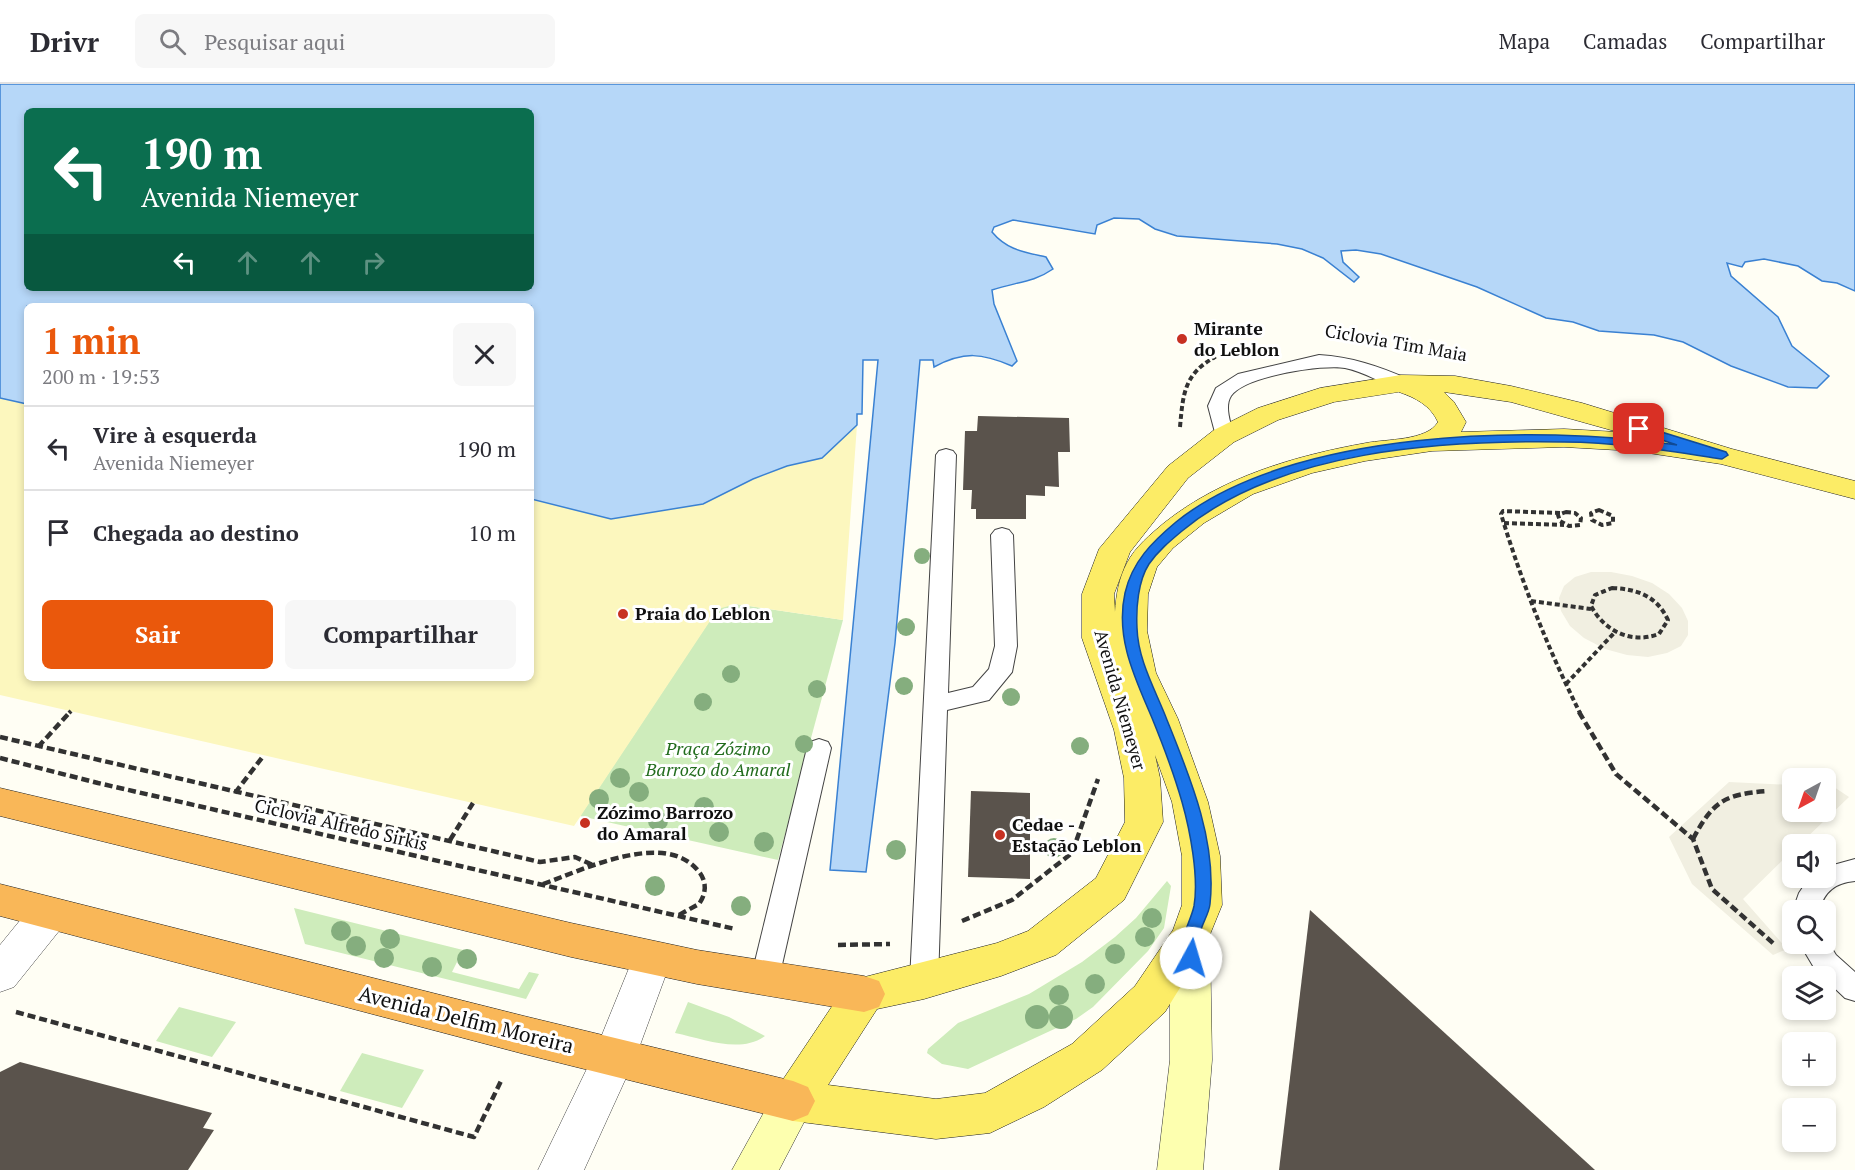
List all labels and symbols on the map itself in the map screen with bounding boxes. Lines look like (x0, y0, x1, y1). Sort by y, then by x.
place label: Mirante do Leblon (1194, 316, 1280, 361)
street label: Ciclovia Tim Maia (1323, 318, 1469, 366)
marker: Mirante do Leblon (1175, 332, 1189, 346)
pin (1613, 403, 1664, 454)
place label: Praia do Leblon (635, 601, 771, 625)
marker: Praia do Leblon (616, 607, 630, 621)
street label: Avenida Niemeyer (1089, 627, 1153, 773)
park label: Praça Zózimo Barrozo do Amaral (644, 736, 791, 781)
north arrow (1782, 768, 1836, 822)
street label: Ciclovia Alfredo Sirkis (252, 792, 430, 856)
place label: Zózimo Barrozo do Amaral (597, 800, 733, 845)
place label: Cedae - Estação Leblon (1012, 812, 1142, 857)
marker: Zózimo Barrozo do Amaral (578, 816, 592, 830)
marker: Cedae - Estação Leblon (993, 828, 1007, 842)
position arrow (1159, 926, 1223, 990)
street label: Avenida Delfim Moreira (356, 979, 577, 1059)

